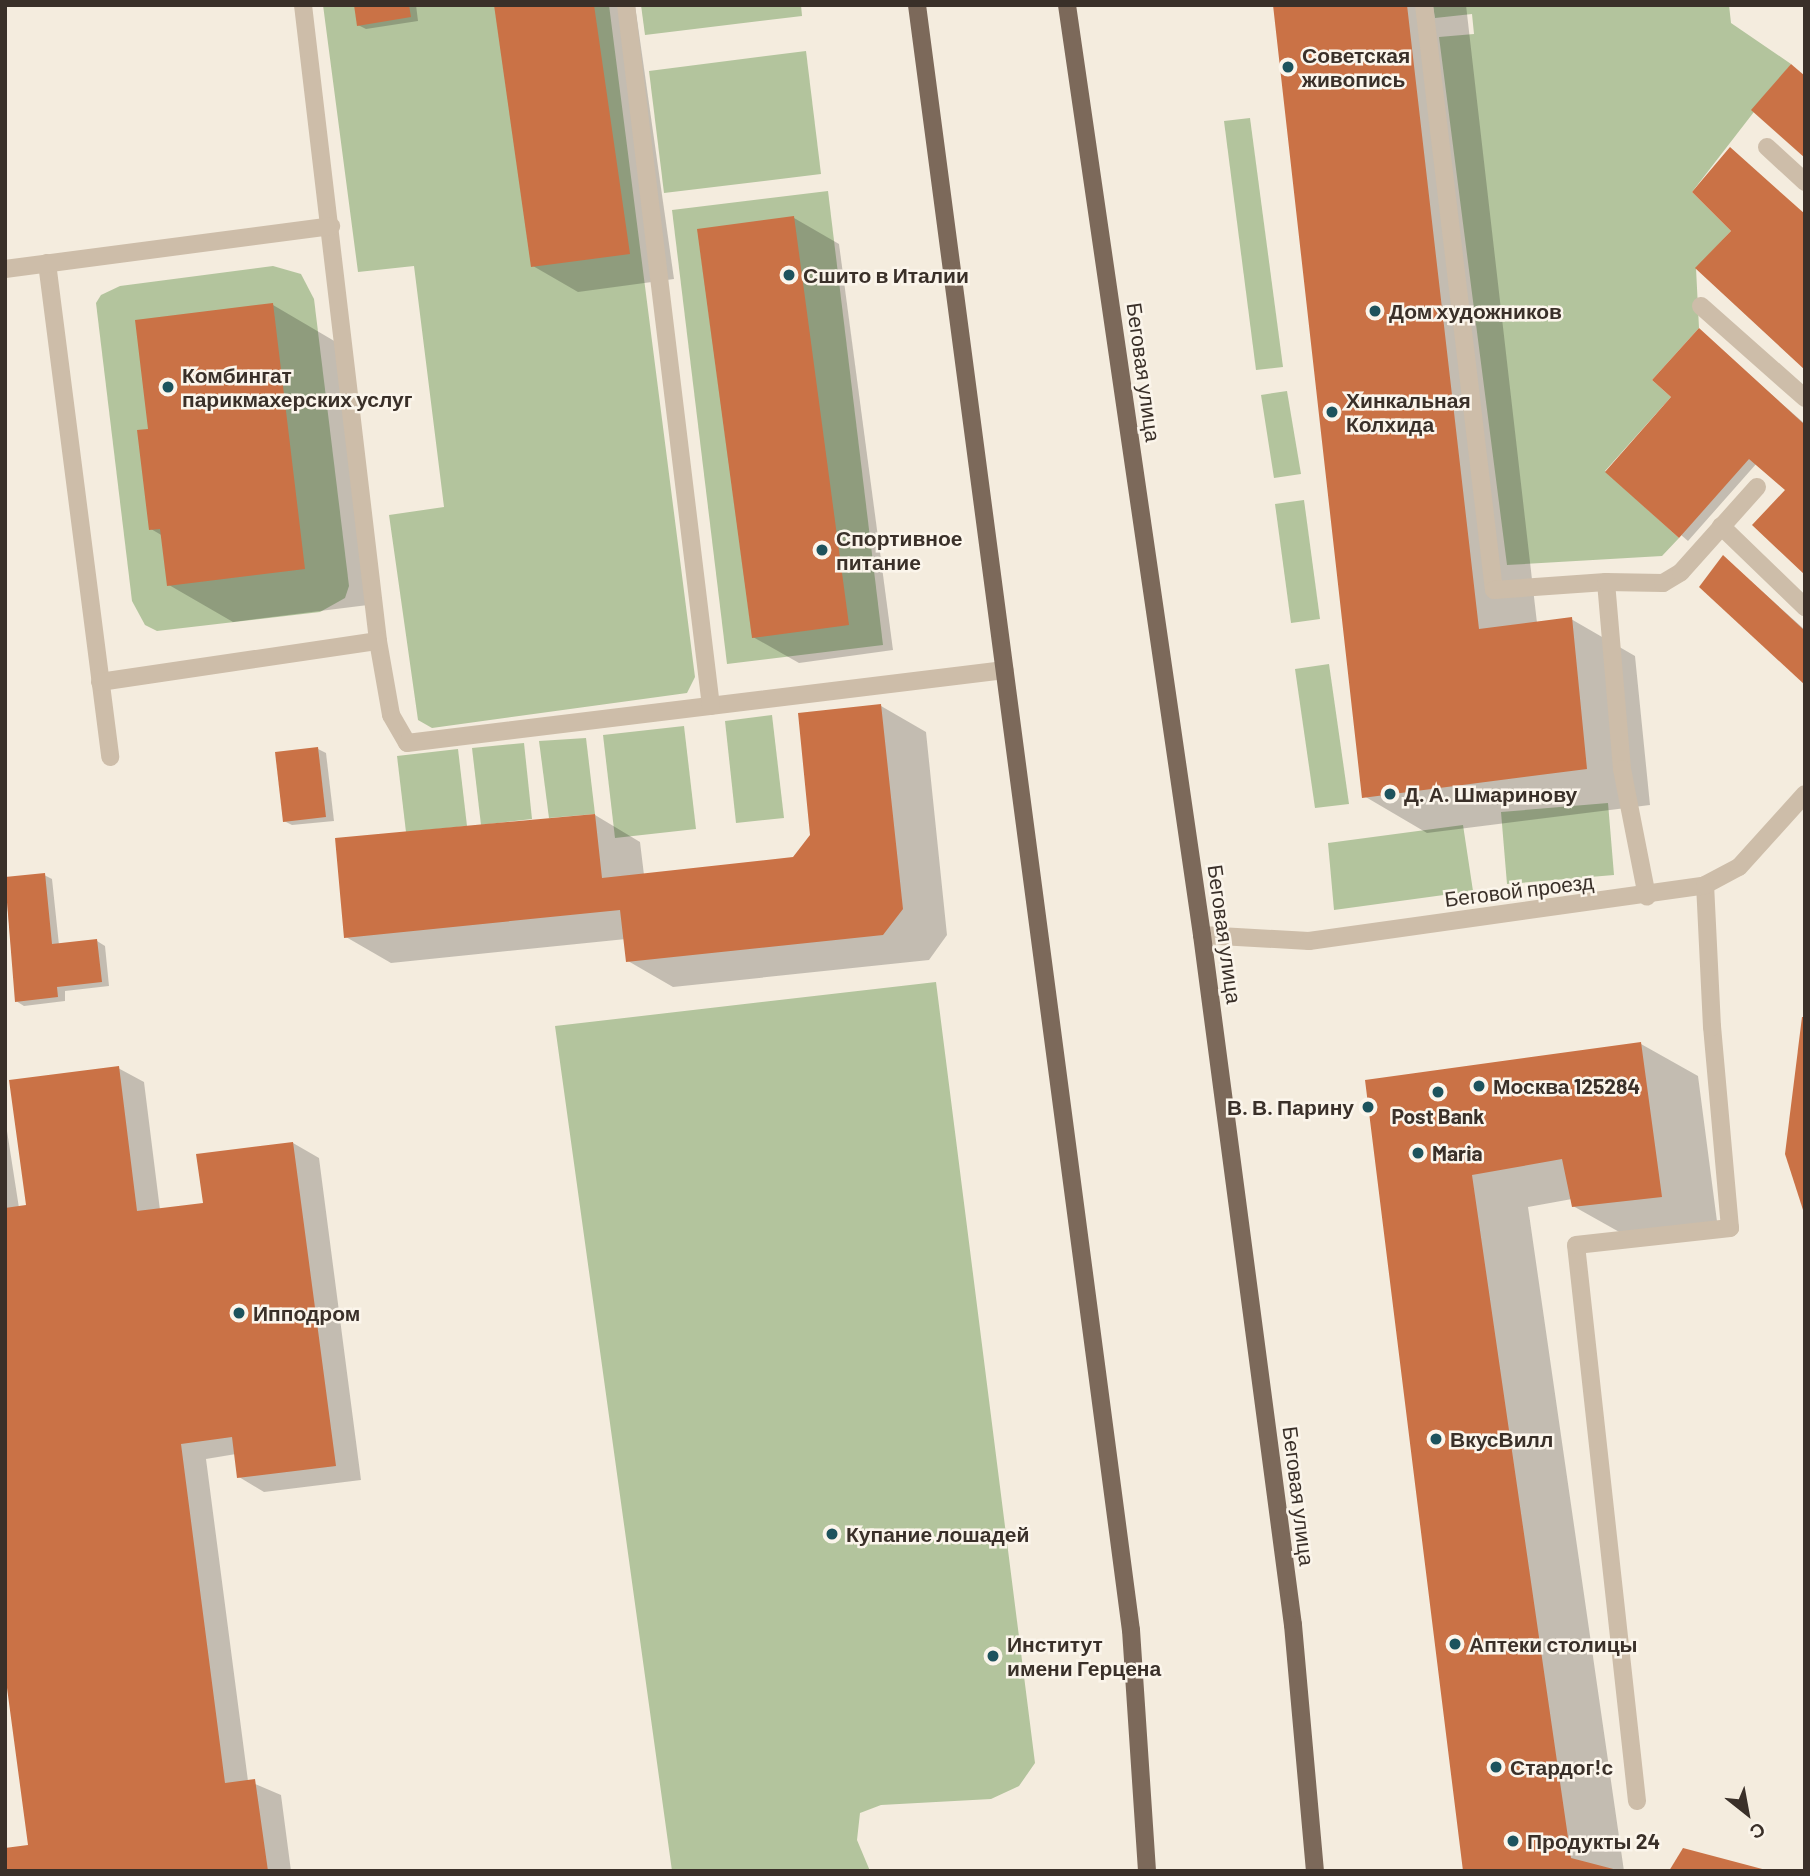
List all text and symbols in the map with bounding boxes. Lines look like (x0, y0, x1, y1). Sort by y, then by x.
place label: Советская живопись (1302, 42, 1410, 92)
marker: Советская живопись (1280, 59, 1296, 75)
place label: Сшито в Италии (803, 262, 969, 288)
marker: Сшито в Италии (781, 267, 797, 283)
place label: Дом художников (1389, 298, 1562, 324)
street label: Беговая улица (1122, 301, 1166, 443)
marker: Дом художников (1367, 303, 1383, 319)
place label: Комбингат парикмахерских услуг (182, 362, 413, 412)
marker: Комбингат парикмахерских услуг (160, 379, 176, 395)
place label: Хинкальная Колхида (1346, 387, 1471, 437)
marker: Хинкальная Колхида (1324, 404, 1340, 420)
place label: Спортивное питание (836, 525, 963, 575)
marker: Спортивное питание (814, 542, 830, 558)
place label: Д. А. Шмаринову (1404, 781, 1577, 807)
marker: Д. А. Шмаринову (1382, 786, 1398, 802)
street label: Беговая улица (1203, 863, 1247, 1005)
street label: Беговой проезд (1443, 868, 1595, 912)
place label: Москва 125284 (1493, 1073, 1640, 1099)
marker: Москва 125284 (1471, 1078, 1487, 1094)
marker: Post Bank (1430, 1084, 1446, 1100)
place label: В. В. Парину (1227, 1094, 1354, 1120)
marker: В. В. Парину (1360, 1099, 1376, 1115)
place label: Post Bank (1391, 1103, 1485, 1129)
place label: Maria (1432, 1140, 1483, 1166)
marker: Maria (1410, 1145, 1426, 1161)
place label: Ипподром (253, 1300, 360, 1326)
marker: Ипподром (231, 1305, 247, 1321)
street label: Беговая улица (1278, 1425, 1320, 1567)
place label: ВкусВилл (1450, 1426, 1553, 1452)
marker: ВкусВилл (1428, 1431, 1444, 1447)
place label: Купание лошадей (846, 1521, 1029, 1547)
marker: Купание лошадей (824, 1526, 840, 1542)
place label: Институт имени Герцена (1007, 1631, 1161, 1681)
place label: Аптеки столицы (1469, 1631, 1638, 1657)
marker: Аптеки столицы (1447, 1636, 1463, 1652)
marker: Институт имени Герцена (985, 1648, 1001, 1664)
place label: Стардог!с (1510, 1754, 1613, 1780)
marker: Стардог!с (1488, 1759, 1504, 1775)
north arrow (1712, 1778, 1782, 1848)
text: С (1746, 1818, 1770, 1845)
place label: Продукты 24 (1527, 1828, 1660, 1854)
marker: Продукты 24 (1505, 1833, 1521, 1849)

